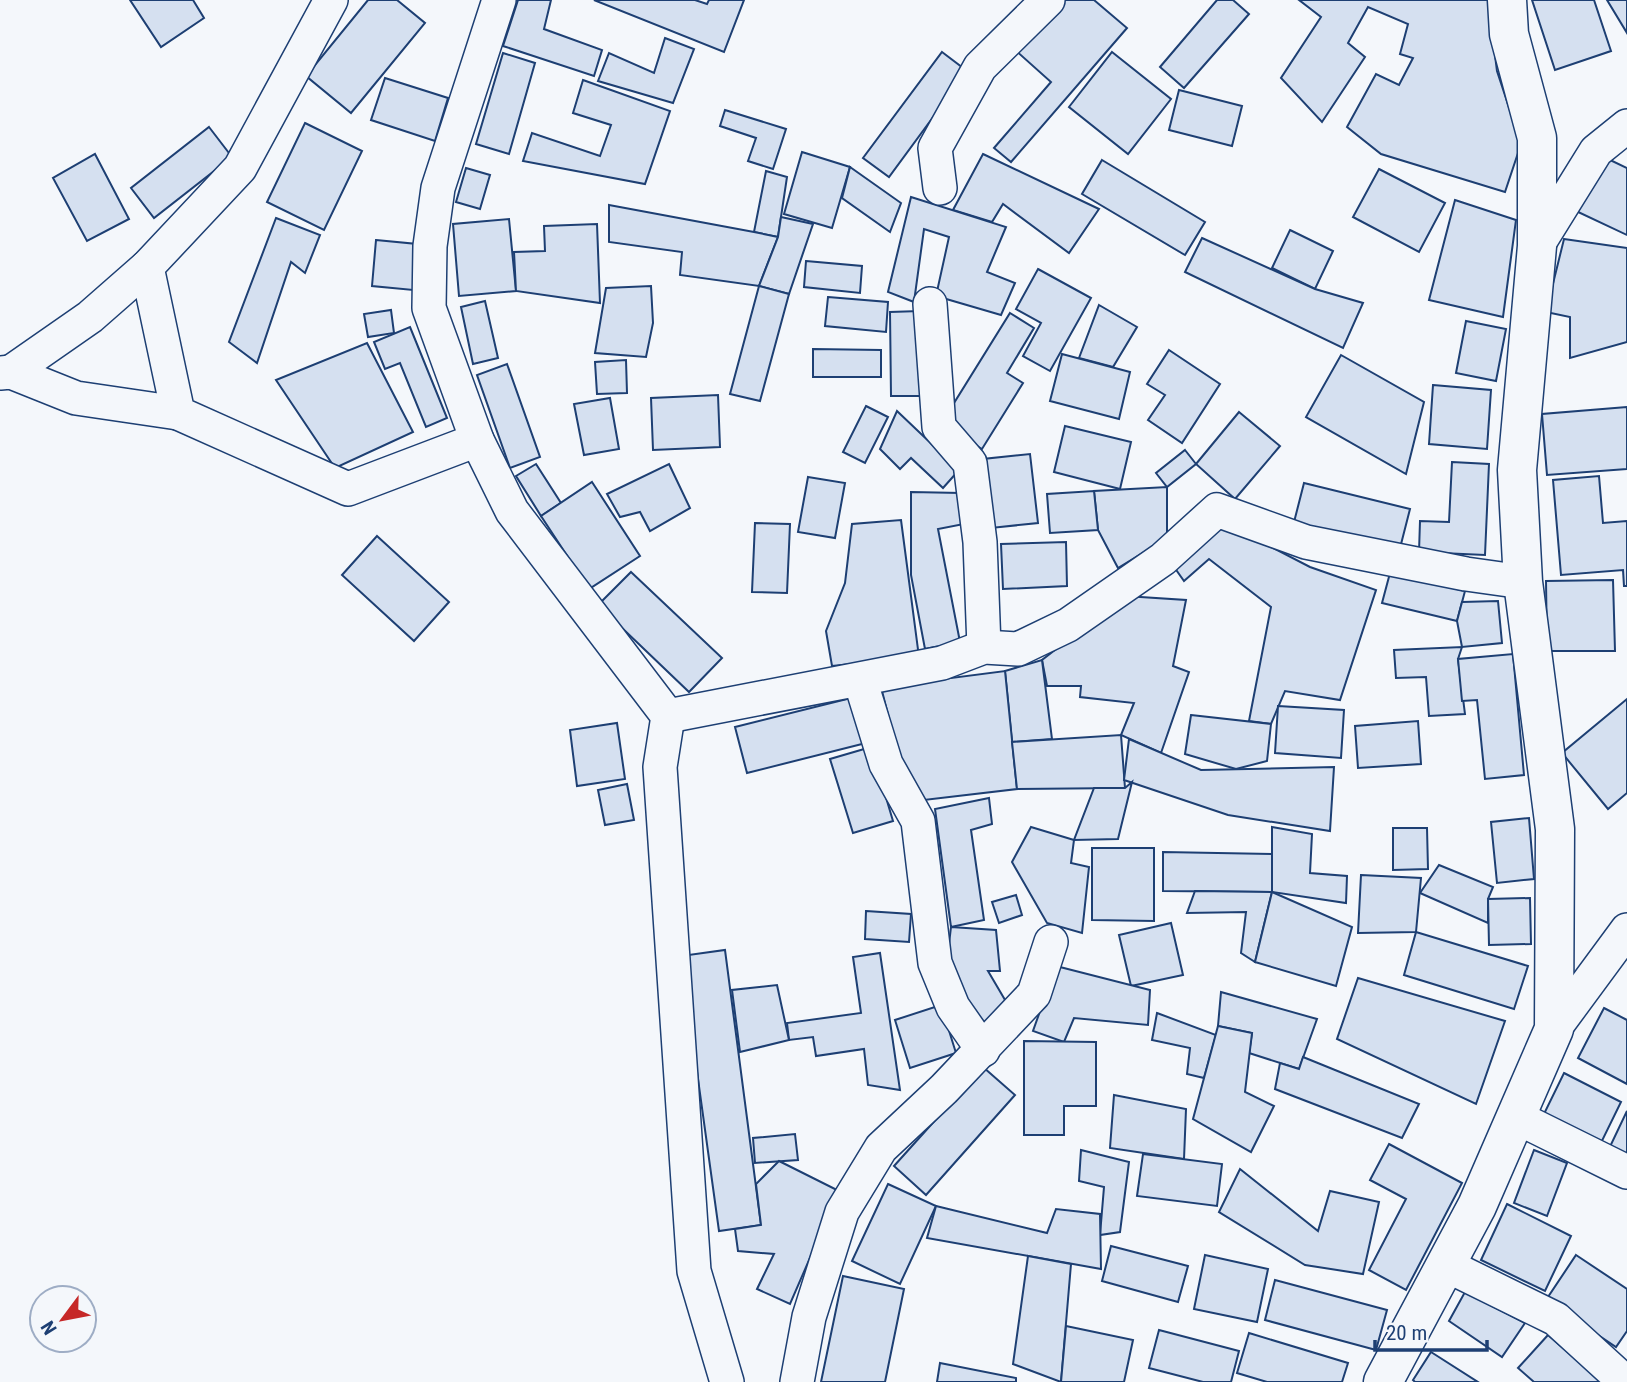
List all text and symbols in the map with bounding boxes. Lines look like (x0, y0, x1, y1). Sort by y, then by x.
north arrow (28, 1284, 98, 1354)
scale bar (1375, 1308, 1487, 1352)
text: N (36, 1317, 62, 1339)
text: 20 m (1386, 1321, 1427, 1345)

